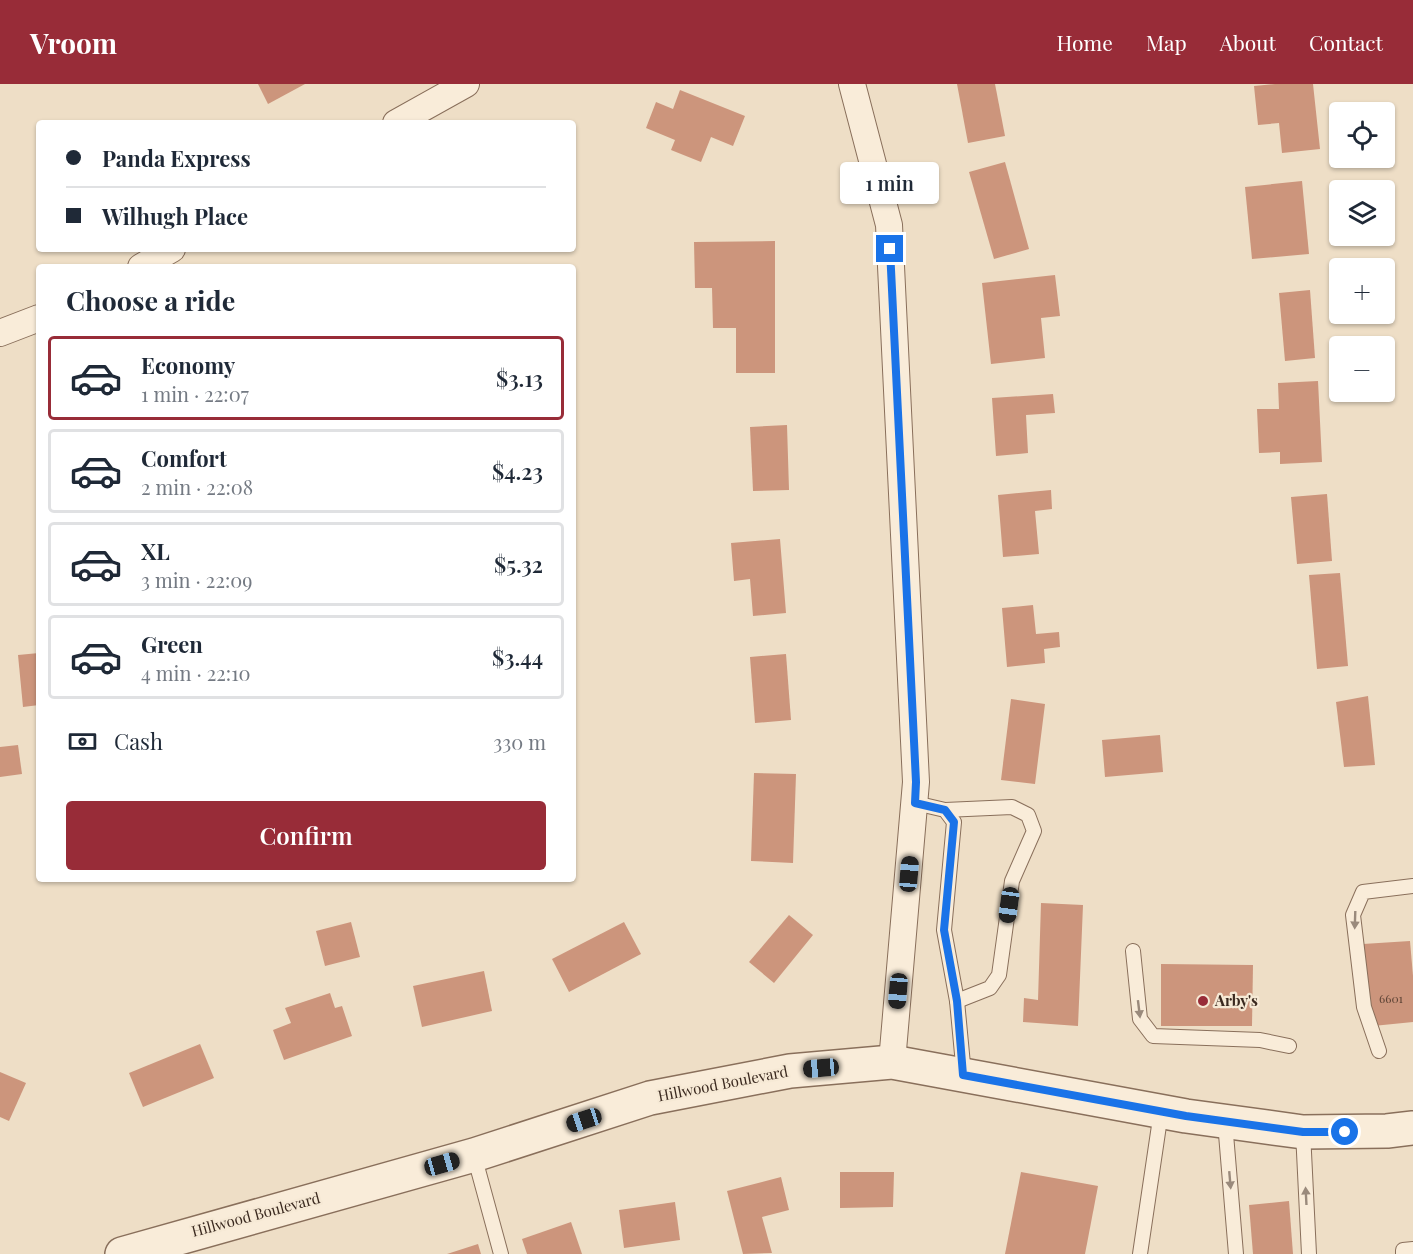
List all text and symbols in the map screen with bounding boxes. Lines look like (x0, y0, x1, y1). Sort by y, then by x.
text: Vroom (30, 24, 117, 61)
text: Home (1057, 28, 1113, 56)
text: Map (1146, 28, 1187, 56)
text: About (1220, 28, 1276, 56)
text: Contact (1309, 28, 1383, 56)
map controls (1329, 102, 1395, 402)
button: locate (1329, 102, 1395, 168)
text: Panda Express (102, 143, 251, 173)
callout: 1 min (840, 162, 940, 204)
text: 1 min (865, 169, 914, 196)
button: layers (1329, 180, 1395, 246)
text: Wilhugh Place (102, 201, 248, 231)
route end (876, 235, 903, 262)
button: + (1329, 258, 1395, 324)
text: Choose a ride (66, 282, 235, 318)
button: − (1329, 336, 1395, 402)
text: Economy (141, 350, 235, 380)
icon: car (69, 351, 123, 405)
text: $3.13 (496, 363, 543, 393)
text: 1 min · 22:07 (141, 380, 249, 407)
text: Comfort (141, 443, 227, 473)
icon: car (69, 444, 123, 498)
text: $4.23 (492, 456, 543, 486)
text: 2 min · 22:08 (141, 473, 253, 500)
text: XL (141, 536, 170, 566)
icon: car (69, 537, 123, 591)
text: $5.32 (494, 549, 543, 579)
text: 3 min · 22:09 (141, 566, 252, 593)
text: Green (141, 629, 203, 659)
icon: car (69, 630, 123, 684)
text: $3.44 (492, 642, 543, 672)
text: 4 min · 22:10 (141, 659, 251, 686)
icon: cash (66, 725, 99, 758)
text: Cash (114, 726, 163, 756)
text: 330 m (493, 728, 546, 755)
button: Confirm (66, 801, 546, 870)
car (898, 855, 920, 893)
car (998, 886, 1020, 924)
one-way arrow (1351, 910, 1360, 929)
car (887, 972, 909, 1010)
place label: Arby's (1214, 990, 1258, 1010)
house number: 6601 (1379, 990, 1404, 1006)
marker: Arby's (1196, 994, 1210, 1008)
one-way arrow (1135, 1000, 1144, 1019)
car (802, 1057, 840, 1079)
street label: Hillwood Boulevard (656, 1061, 790, 1105)
car (564, 1106, 604, 1134)
route start (1331, 1118, 1358, 1145)
car (422, 1150, 462, 1178)
one-way arrow (1225, 1170, 1235, 1189)
one-way arrow (1302, 1186, 1311, 1205)
street label: Hillwood Boulevard (189, 1187, 323, 1241)

